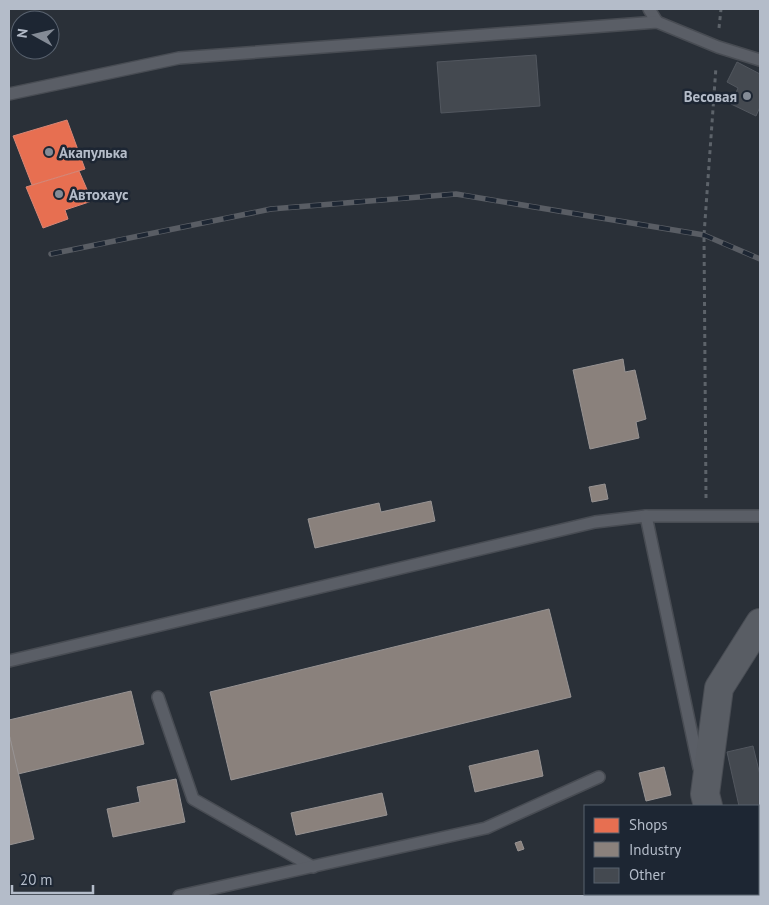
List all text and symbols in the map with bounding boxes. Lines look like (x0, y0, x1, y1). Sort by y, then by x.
north arrow (10, 10, 60, 60)
text: N (13, 27, 32, 39)
place label: Весовая (684, 87, 737, 106)
marker: Весовая (741, 90, 753, 102)
place label: Акапулька (59, 143, 127, 162)
marker: Акапулька (43, 146, 55, 158)
place label: Автохаус (69, 185, 129, 204)
marker: Автохаус (53, 188, 65, 200)
legend (584, 805, 759, 895)
text: Shops (629, 815, 668, 834)
text: Industry (629, 840, 681, 859)
scale bar (12, 862, 94, 894)
text: Other (629, 865, 665, 884)
text: 20 m (20, 870, 53, 889)

